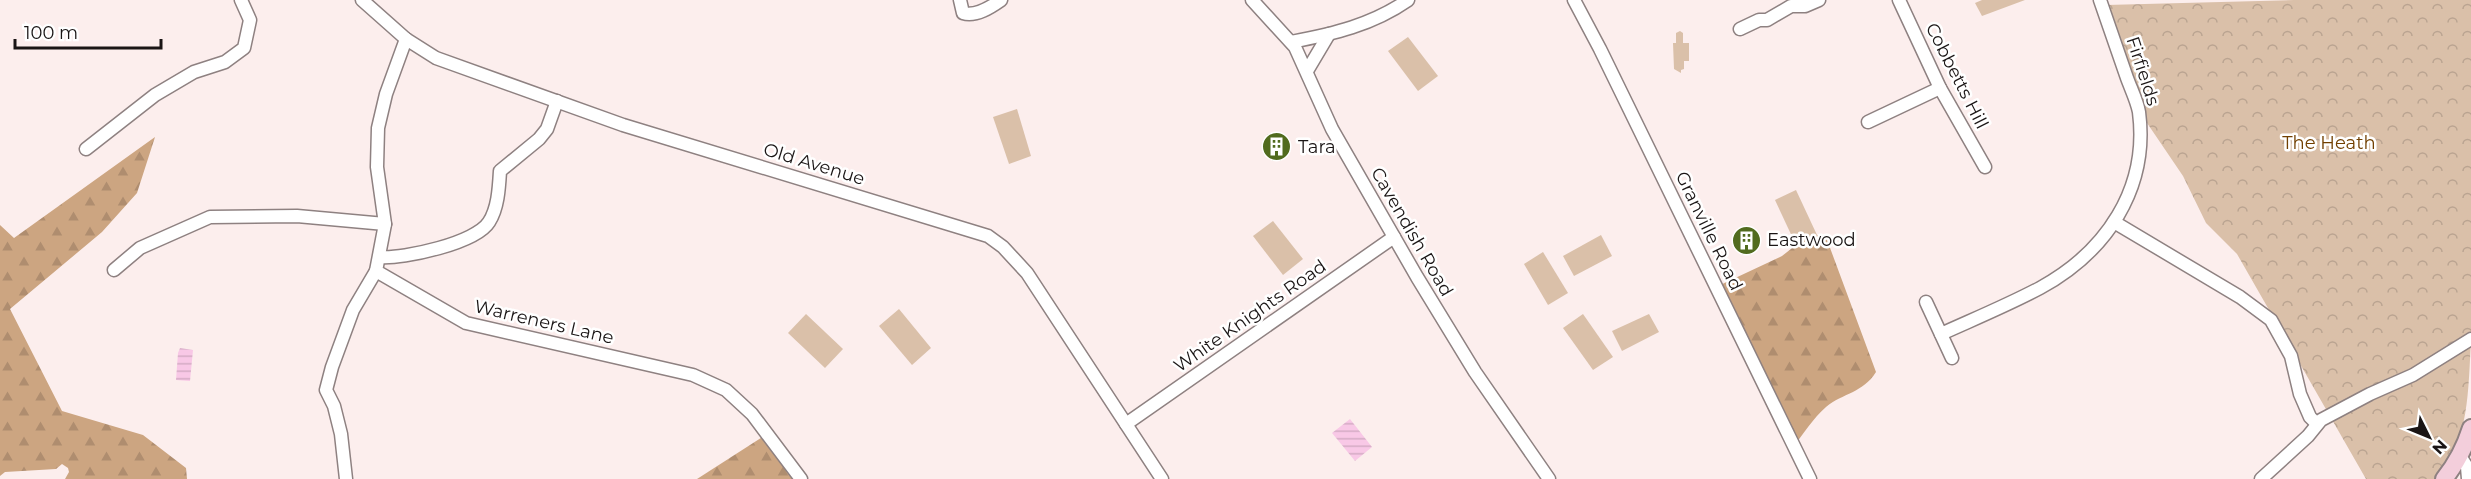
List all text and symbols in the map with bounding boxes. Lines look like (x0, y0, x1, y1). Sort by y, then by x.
scale bar (15, 12, 160, 50)
street label: Cobbetts Hill (1921, 19, 1993, 133)
text: 100 m (24, 22, 78, 44)
street label: Firfields (2122, 34, 2165, 109)
building icon: Tara (1261, 131, 1293, 163)
park label: The Heath (2282, 132, 2376, 154)
place label: Tara (1298, 136, 1336, 158)
street label: Old Avenue (761, 138, 867, 190)
street label: Cavendish Road (1366, 164, 1458, 300)
street label: Granville Road (1671, 168, 1747, 294)
building icon: Eastwood (1730, 224, 1762, 256)
place label: Eastwood (1767, 229, 1856, 251)
street label: White Knights Road (1170, 255, 1330, 377)
street label: Warreners Lane (472, 295, 616, 349)
north arrow (2399, 407, 2459, 467)
text: N (2428, 436, 2451, 458)

